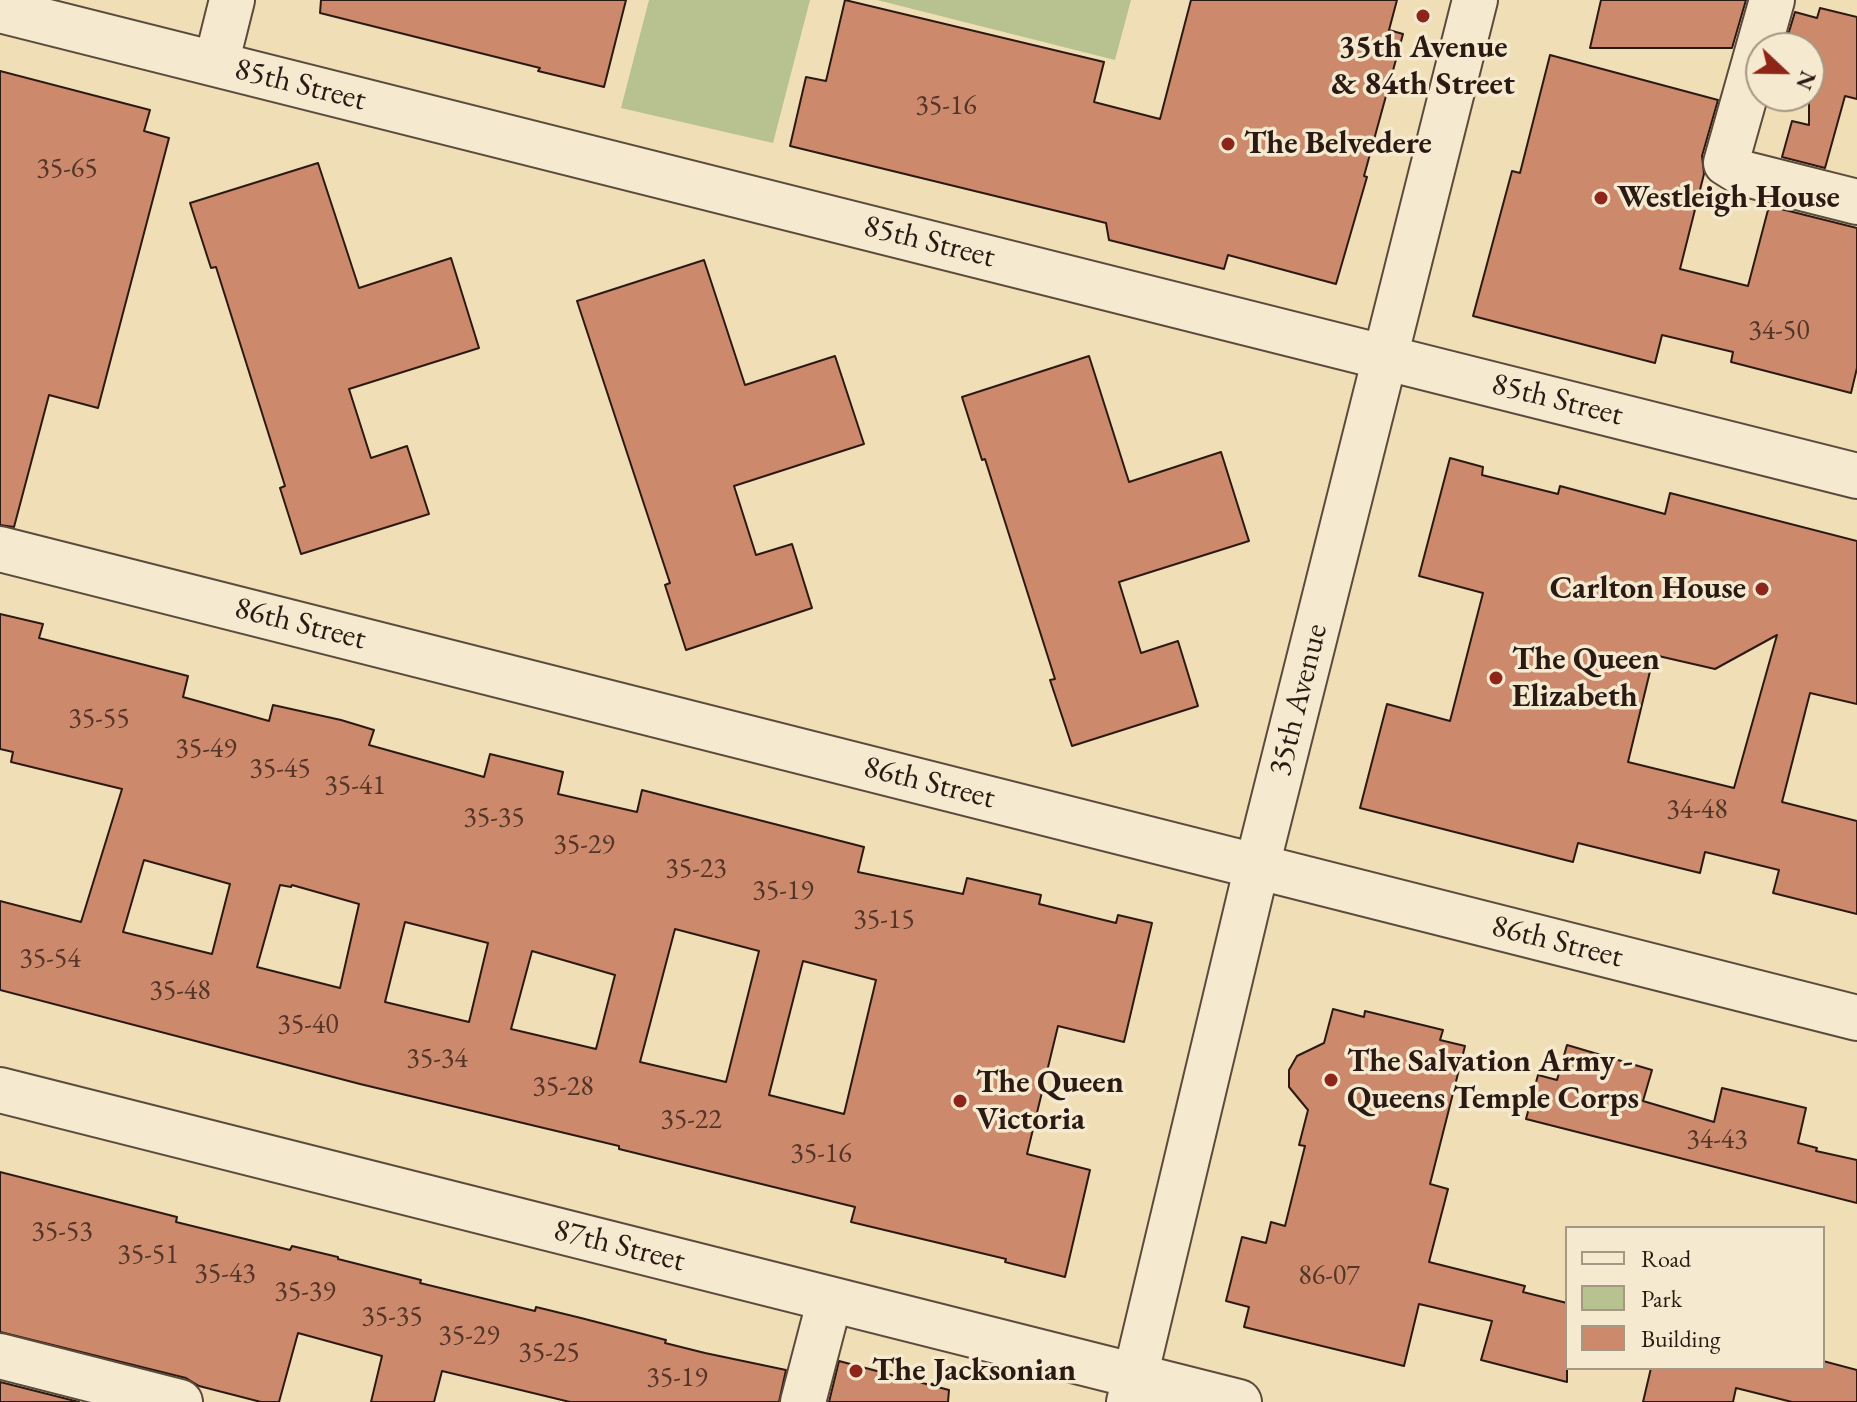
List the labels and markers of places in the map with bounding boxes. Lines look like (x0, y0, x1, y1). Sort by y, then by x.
marker: 35th Avenue & 84th Street (1414, 7, 1432, 25)
place label: 35th Avenue & 84th Street (1331, 29, 1515, 104)
place label: The Belvedere (1244, 125, 1432, 163)
marker: The Belvedere (1219, 135, 1237, 153)
place label: Westleigh House (1617, 179, 1840, 217)
marker: Westleigh House (1592, 189, 1610, 207)
place label: Carlton House (1550, 570, 1746, 608)
marker: Carlton House (1753, 580, 1771, 598)
place label: The Queen Elizabeth (1512, 641, 1660, 716)
marker: The Queen Elizabeth (1487, 669, 1505, 687)
place label: The Salvation Army - Queens Temple Corps (1347, 1043, 1639, 1118)
place label: The Queen Victoria (976, 1064, 1124, 1139)
marker: The Salvation Army - Queens Temple Corps (1322, 1071, 1340, 1089)
marker: The Queen Victoria (951, 1092, 969, 1110)
place label: The Jacksonian (872, 1352, 1076, 1390)
marker: The Jacksonian (847, 1362, 865, 1380)

